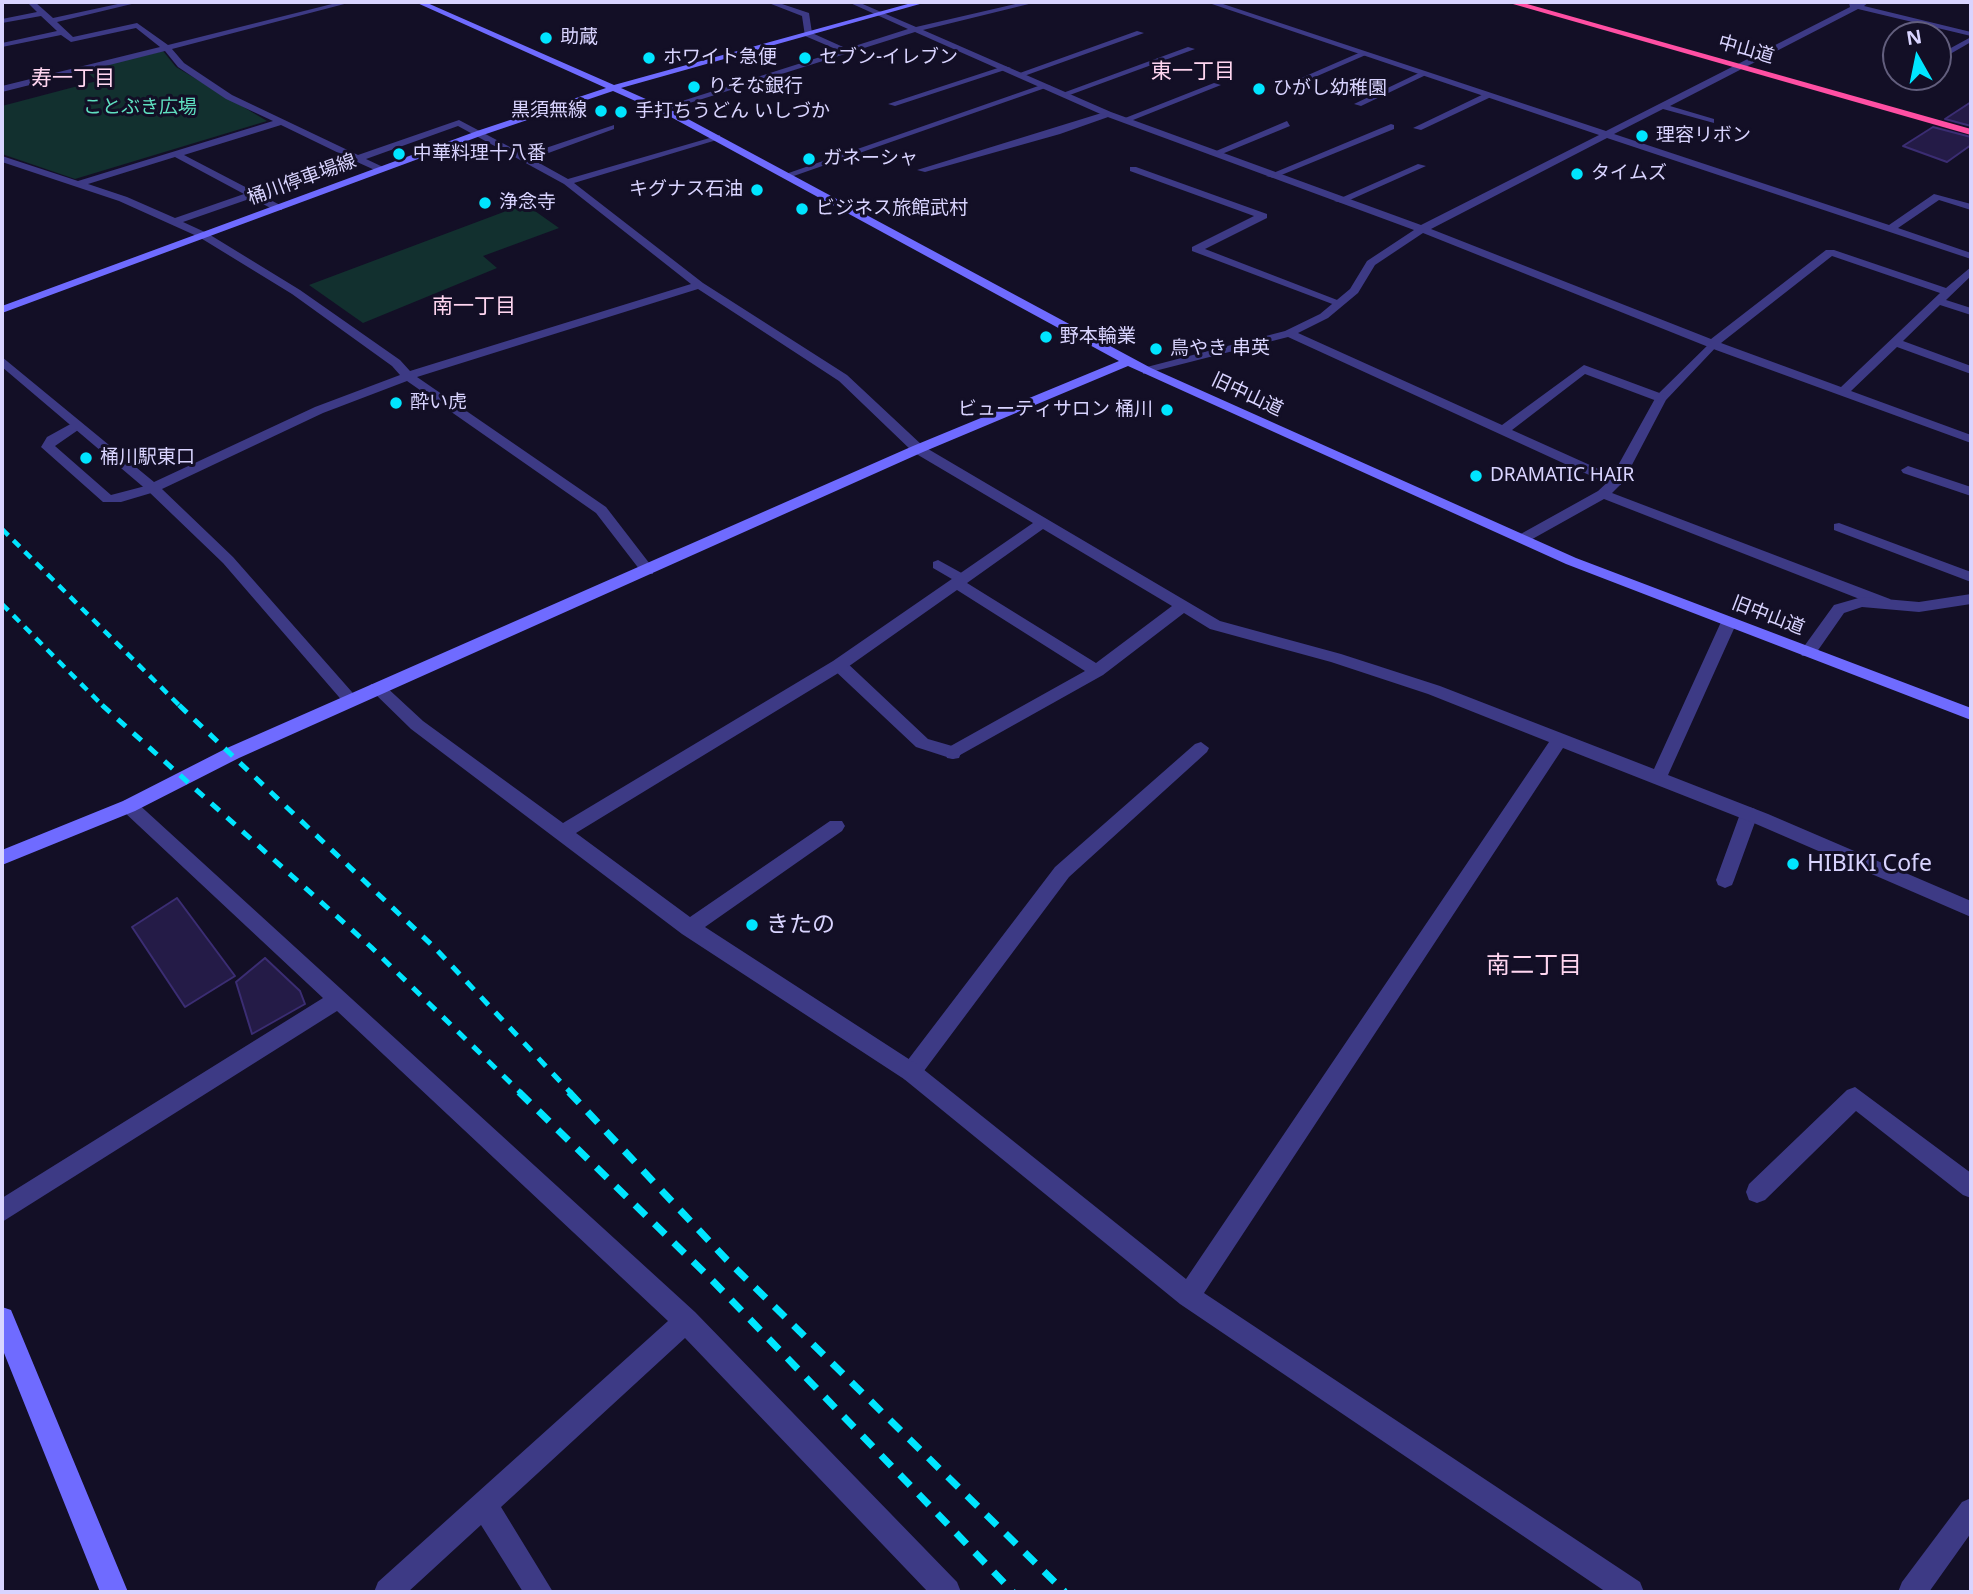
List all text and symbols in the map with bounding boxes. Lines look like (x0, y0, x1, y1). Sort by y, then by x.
north arrow (1882, 21, 1952, 91)
text: N (1904, 23, 1924, 51)
place label: 助蔵 (560, 27, 598, 49)
marker: 助蔵 (538, 30, 554, 46)
street label: 中山道 (1715, 31, 1777, 69)
place label: ホワイト急便 (663, 47, 777, 69)
place label: セブン-イレブン (819, 47, 958, 69)
marker: ホワイト急便 (641, 50, 657, 66)
marker: セブン-イレブン (797, 50, 813, 66)
district label: 東一丁目 (1151, 59, 1235, 85)
district label: 寿一丁目 (31, 66, 115, 92)
place label: りそな銀行 (708, 76, 803, 98)
place label: ひがし幼稚園 (1273, 78, 1387, 100)
marker: りそな銀行 (686, 79, 702, 95)
marker: ひがし幼稚園 (1251, 81, 1267, 97)
park label: ことぶき広場 (83, 97, 197, 119)
place label: 黒須無線 (511, 100, 587, 122)
place label: 手打ちうどん いしづか (635, 101, 830, 123)
marker: 黒須無線 (593, 103, 609, 119)
marker: 手打ちうどん いしづか (613, 104, 629, 120)
place label: 理容リボン (1656, 125, 1751, 147)
marker: 理容リボン (1634, 128, 1650, 144)
place label: 中華料理十八番 (413, 143, 546, 165)
marker: 中華料理十八番 (391, 146, 407, 162)
place label: ガネーシャ (823, 148, 918, 170)
street label: 桶川停車場線 (245, 150, 359, 210)
marker: ガネーシャ (801, 151, 817, 167)
place label: タイムズ (1591, 163, 1667, 185)
marker: タイムズ (1569, 166, 1585, 182)
place label: キグナス石油 (629, 179, 743, 201)
marker: キグナス石油 (749, 182, 765, 198)
place label: 浄念寺 (499, 192, 556, 214)
marker: 浄念寺 (477, 195, 493, 211)
place label: ビジネス旅館武村 (816, 198, 968, 220)
marker: ビジネス旅館武村 (794, 201, 810, 217)
district label: 南一丁目 (432, 294, 516, 320)
place label: 野本輪業 (1060, 326, 1136, 348)
marker: 野本輪業 (1038, 329, 1054, 345)
place label: 鳥やき 串英 (1170, 338, 1270, 360)
marker: 鳥やき 串英 (1148, 341, 1164, 357)
street label: 旧中山道 (1208, 369, 1286, 421)
place label: 酔い虎 (410, 392, 467, 414)
marker: 酔い虎 (388, 395, 404, 411)
place label: ビューティサロン 桶川 (958, 399, 1153, 421)
marker: ビューティサロン 桶川 (1159, 402, 1175, 418)
place label: 桶川駅東口 (100, 447, 195, 469)
marker: 桶川駅東口 (78, 450, 94, 466)
place label: DRAMATIC HAIR (1490, 465, 1634, 487)
marker: DRAMATIC HAIR (1468, 468, 1484, 484)
street label: 旧中山道 (1728, 592, 1808, 640)
place label: HIBIKI Cofe (1807, 850, 1932, 878)
marker: HIBIKI Cofe (1785, 856, 1801, 872)
place label: きたの (766, 911, 835, 939)
marker: きたの (744, 917, 760, 933)
district label: 南二丁目 (1486, 952, 1582, 980)

